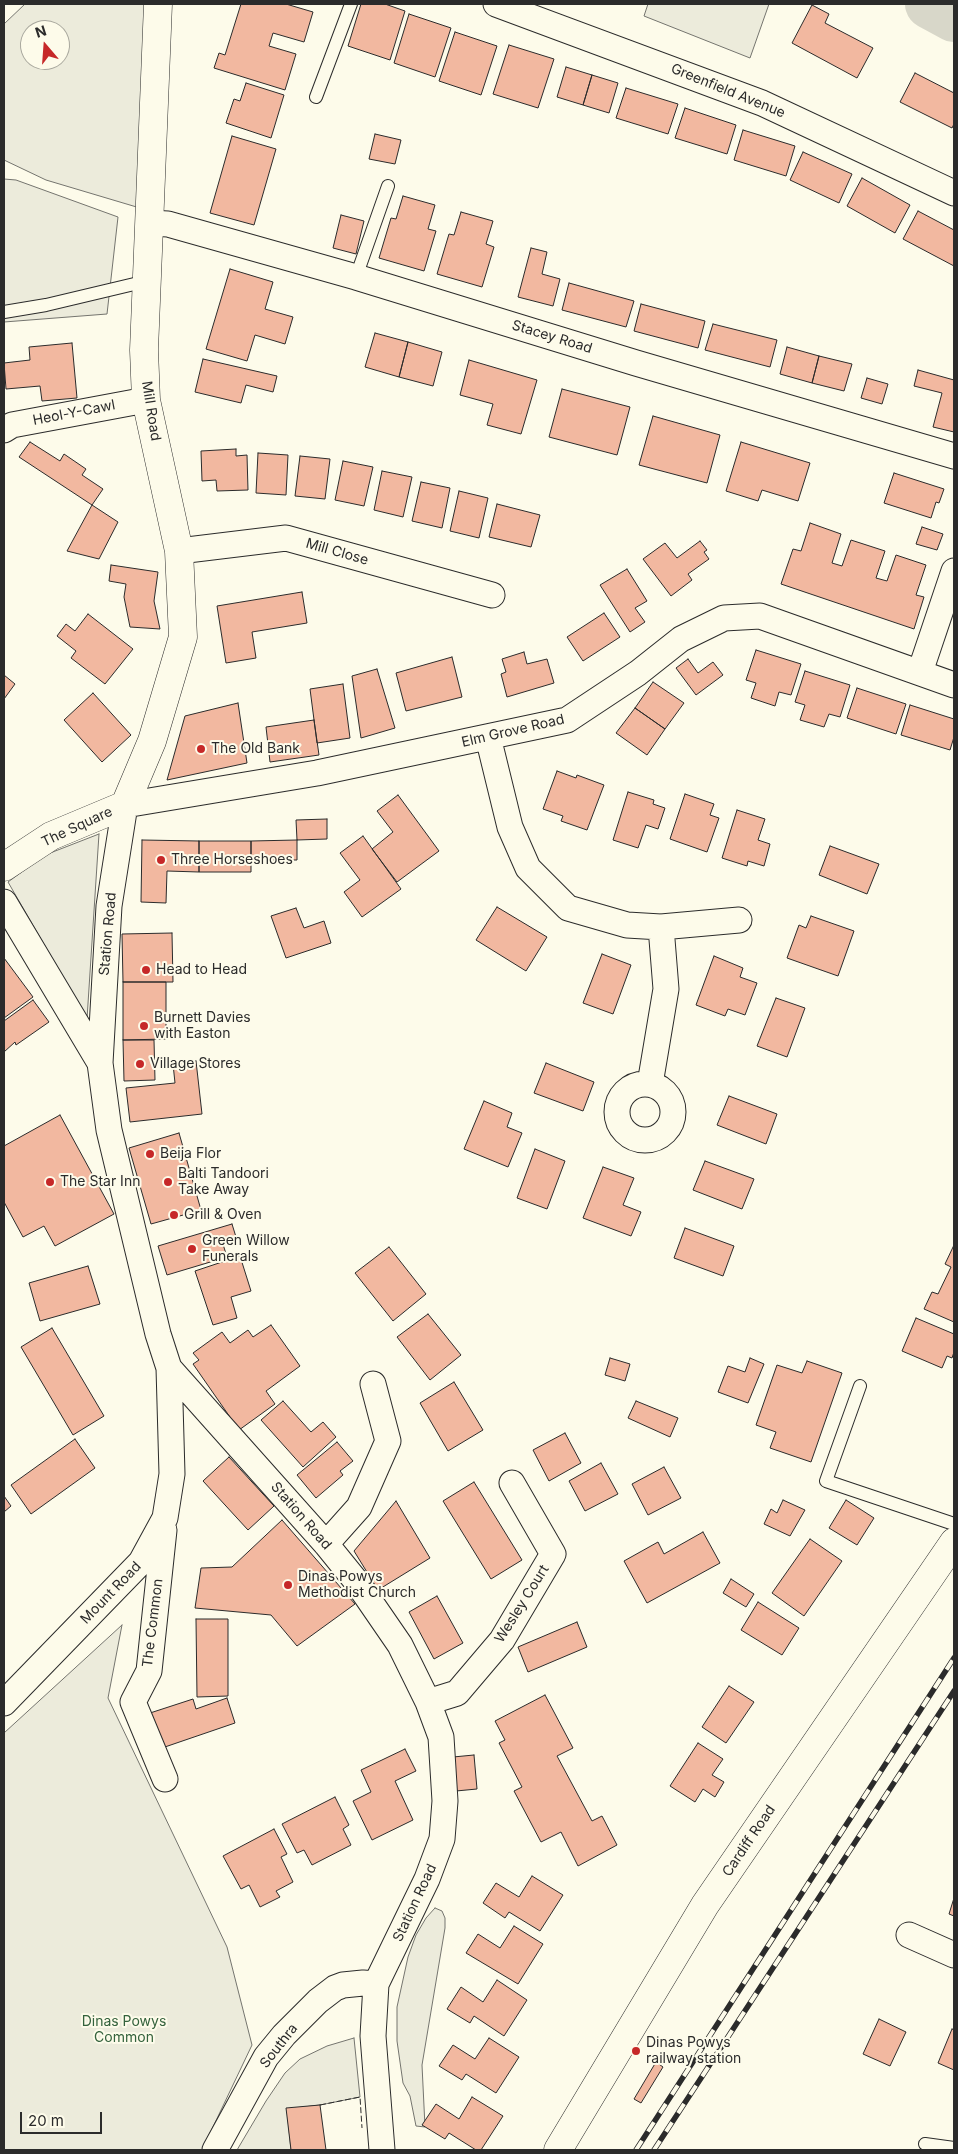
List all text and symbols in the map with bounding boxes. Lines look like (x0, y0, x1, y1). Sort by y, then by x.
north arrow (20, 20, 70, 70)
text: N (33, 21, 48, 41)
street label: Greenfield Avenue (668, 60, 788, 122)
street label: Stacey Road (510, 317, 594, 357)
street label: Mill Road (138, 380, 164, 442)
street label: Heol-Y-Cawl (31, 397, 117, 429)
street label: Mill Close (304, 535, 370, 569)
street label: Elm Grove Road (460, 711, 566, 751)
place label: The Old Bank (211, 741, 300, 757)
marker: The Old Bank (195, 743, 207, 755)
street label: The Square (39, 803, 115, 851)
place label: Three Horseshoes (171, 852, 293, 868)
marker: Three Horseshoes (155, 854, 167, 866)
street label: Station Road (96, 892, 120, 976)
place label: Head to Head (156, 962, 247, 978)
marker: Head to Head (140, 964, 152, 976)
place label: Burnett Davies with Easton (154, 1010, 251, 1042)
marker: Burnett Davies with Easton (138, 1020, 150, 1032)
place label: Village Stores (150, 1056, 241, 1072)
marker: Village Stores (134, 1058, 146, 1070)
place label: Beija Flor (160, 1146, 221, 1162)
marker: Beija Flor (144, 1148, 156, 1160)
place label: Balti Tandoori Take Away (178, 1166, 269, 1198)
place label: The Star Inn (60, 1174, 140, 1190)
marker: The Star Inn (44, 1176, 56, 1188)
marker: Balti Tandoori Take Away (162, 1176, 174, 1188)
place label: Grill & Oven (184, 1207, 262, 1223)
marker: Grill & Oven (168, 1209, 180, 1221)
place label: Green Willow Funerals (202, 1233, 290, 1266)
marker: Green Willow Funerals (186, 1243, 198, 1255)
street label: Station Road (267, 1479, 335, 1553)
street label: Mount Road (77, 1558, 145, 1628)
street label: Wesley Court (491, 1562, 553, 1646)
place label: Dinas Powys Methodist Church (298, 1569, 416, 1601)
street label: The Common (139, 1578, 167, 1668)
marker: Dinas Powys Methodist Church (282, 1579, 294, 1591)
street label: Cardiff Road (719, 1802, 779, 1880)
street label: Station Road (390, 1861, 440, 1945)
park label: Dinas Powys Common (82, 2014, 166, 2046)
street label: Southra (256, 2020, 302, 2072)
place label: Dinas Powys railway station (646, 2035, 741, 2068)
marker: Dinas Powys railway station (630, 2045, 642, 2057)
scale bar (22, 2102, 105, 2134)
text: 20 m (28, 2111, 64, 2130)

